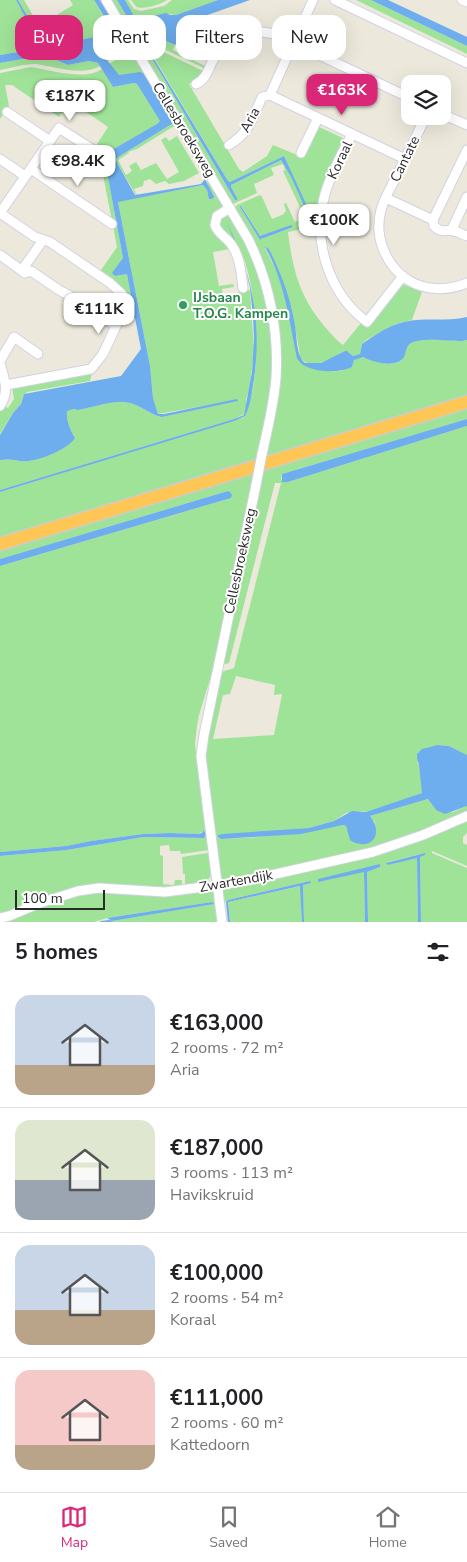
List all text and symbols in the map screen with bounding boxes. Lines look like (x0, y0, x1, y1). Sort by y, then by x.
chip: Buy (15, 15, 83, 60)
chip: Rent (93, 15, 166, 60)
chip: Filters (176, 15, 262, 60)
chip: New (272, 15, 346, 60)
pin: €163K (307, 74, 377, 116)
map controls (401, 75, 451, 125)
button: layers (401, 75, 451, 125)
street label: Cellesbroeksweg (148, 79, 220, 181)
text: €163K (317, 79, 367, 101)
pin: €187K (35, 80, 105, 122)
text: €187K (45, 85, 95, 107)
street label: Aria (235, 104, 265, 136)
street label: Cantate (386, 133, 424, 185)
street label: Koraal (323, 137, 357, 182)
pin: €98.4K (37, 144, 119, 187)
text: €98.4K (52, 150, 105, 172)
pin: €100K (299, 204, 369, 246)
text: €100K (309, 209, 359, 231)
place label: IJsbaan T.O.G. Kampen (193, 288, 288, 323)
pin: €111K (64, 292, 134, 335)
text: €111K (74, 298, 124, 320)
marker: IJsbaan T.O.G. Kampen (177, 299, 189, 311)
street label: Cellesbroeksweg (219, 506, 261, 616)
street label: Zwartendijk (198, 865, 275, 897)
scale bar (15, 887, 105, 910)
text: 100 m (22, 889, 63, 908)
text: 5 homes (15, 938, 98, 966)
icon: filters (424, 938, 452, 966)
text: €163,000 (170, 1009, 263, 1037)
icon: home (55, 1015, 115, 1075)
text: 2 rooms · 72 m² (170, 1037, 283, 1059)
text: Aria (170, 1059, 200, 1081)
text: €187,000 (170, 1134, 263, 1162)
icon: home (55, 1140, 115, 1200)
text: 3 rooms · 113 m² (170, 1162, 293, 1184)
text: Havikskruid (170, 1184, 254, 1206)
text: €100,000 (170, 1259, 263, 1287)
icon: home (55, 1265, 115, 1325)
text: 2 rooms · 54 m² (170, 1287, 283, 1309)
text: Koraal (170, 1309, 216, 1331)
text: €111,000 (170, 1384, 263, 1412)
icon: home (55, 1390, 115, 1450)
text: 2 rooms · 60 m² (170, 1412, 283, 1434)
text: Kattedoorn (170, 1434, 250, 1456)
tab: Map (60, 1503, 88, 1552)
tab: Saved (209, 1503, 248, 1552)
tab: Home (369, 1503, 407, 1552)

